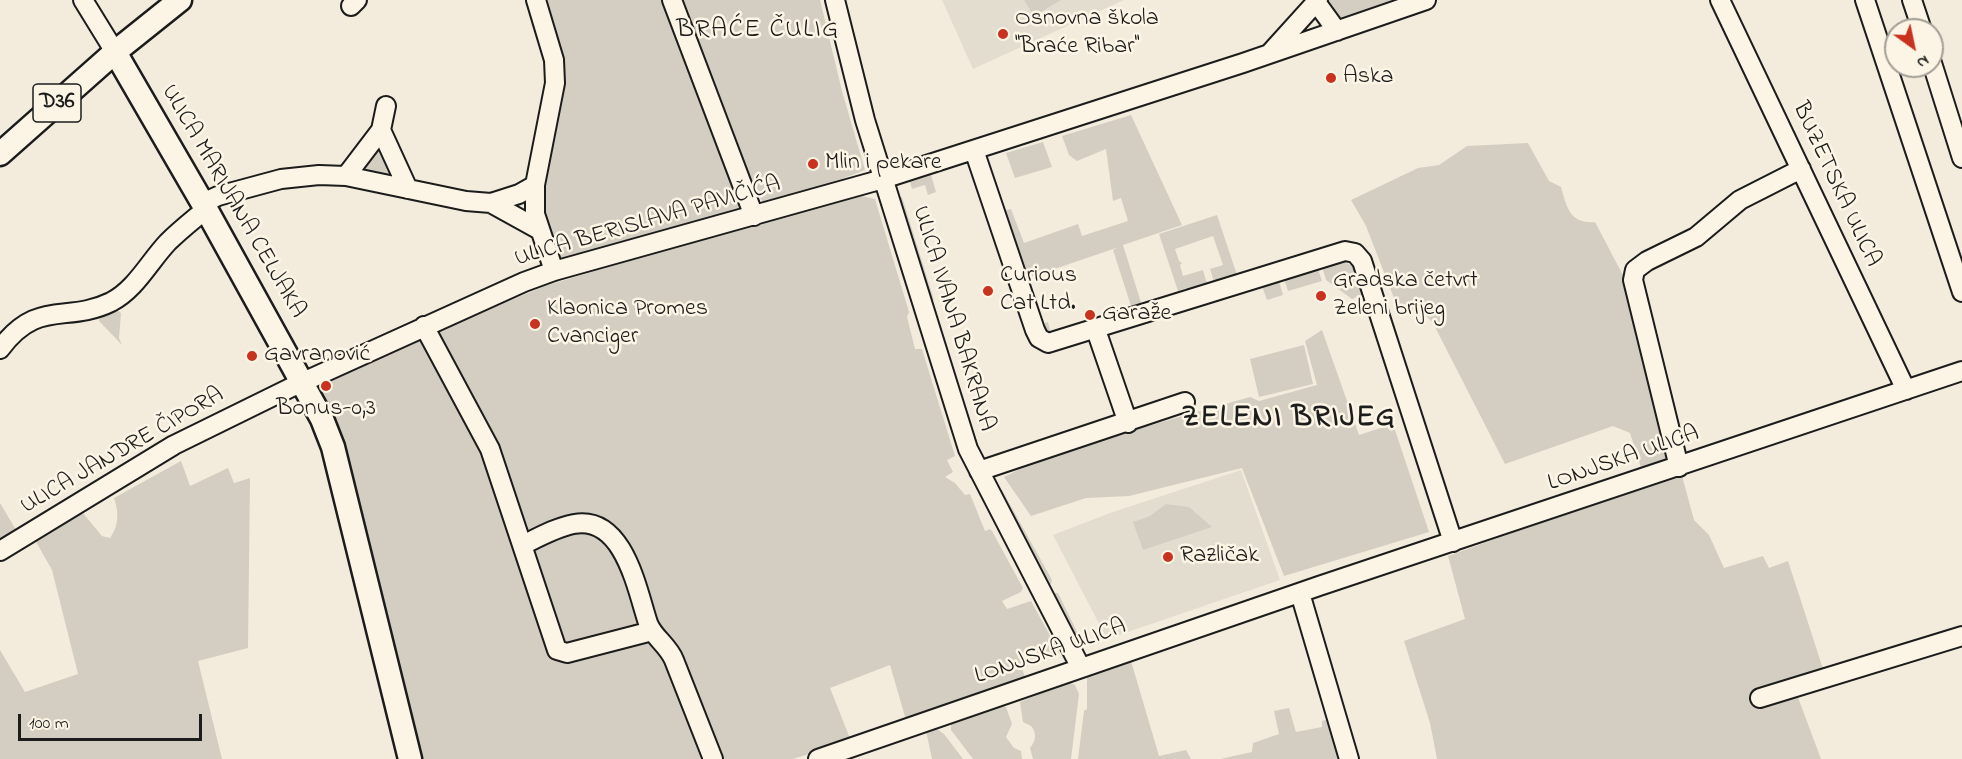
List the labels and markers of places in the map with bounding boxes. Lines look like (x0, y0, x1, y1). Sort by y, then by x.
place label: Osnovna škola ''Braće Ribar'' (1015, 6, 1159, 62)
marker: Osnovna škola ''Braće Ribar'' (996, 27, 1010, 41)
place label: Aska (1343, 64, 1393, 92)
marker: Aska (1324, 71, 1338, 85)
place label: Mlin i pekare (825, 150, 942, 178)
marker: Mlin i pekare (806, 157, 820, 171)
place label: Curious Cat Ltd. (1000, 263, 1077, 319)
place label: Gradska četvrt Zeleni brijeg (1333, 268, 1478, 324)
marker: Curious Cat Ltd. (981, 284, 995, 298)
marker: Gradska četvrt Zeleni brijeg (1314, 289, 1328, 303)
place label: Klaonica Promes Cvanciger (547, 296, 708, 352)
place label: Garaže (1102, 301, 1171, 329)
marker: Garaže (1083, 308, 1097, 322)
marker: Klaonica Promes Cvanciger (528, 317, 542, 331)
place label: Gavranović (264, 342, 370, 370)
marker: Gavranović (245, 349, 259, 363)
marker: Bonus-0,3 (319, 379, 333, 393)
place label: Bonus-0,3 (276, 396, 376, 424)
place label: Različak (1180, 543, 1259, 571)
marker: Različak (1161, 550, 1175, 564)

